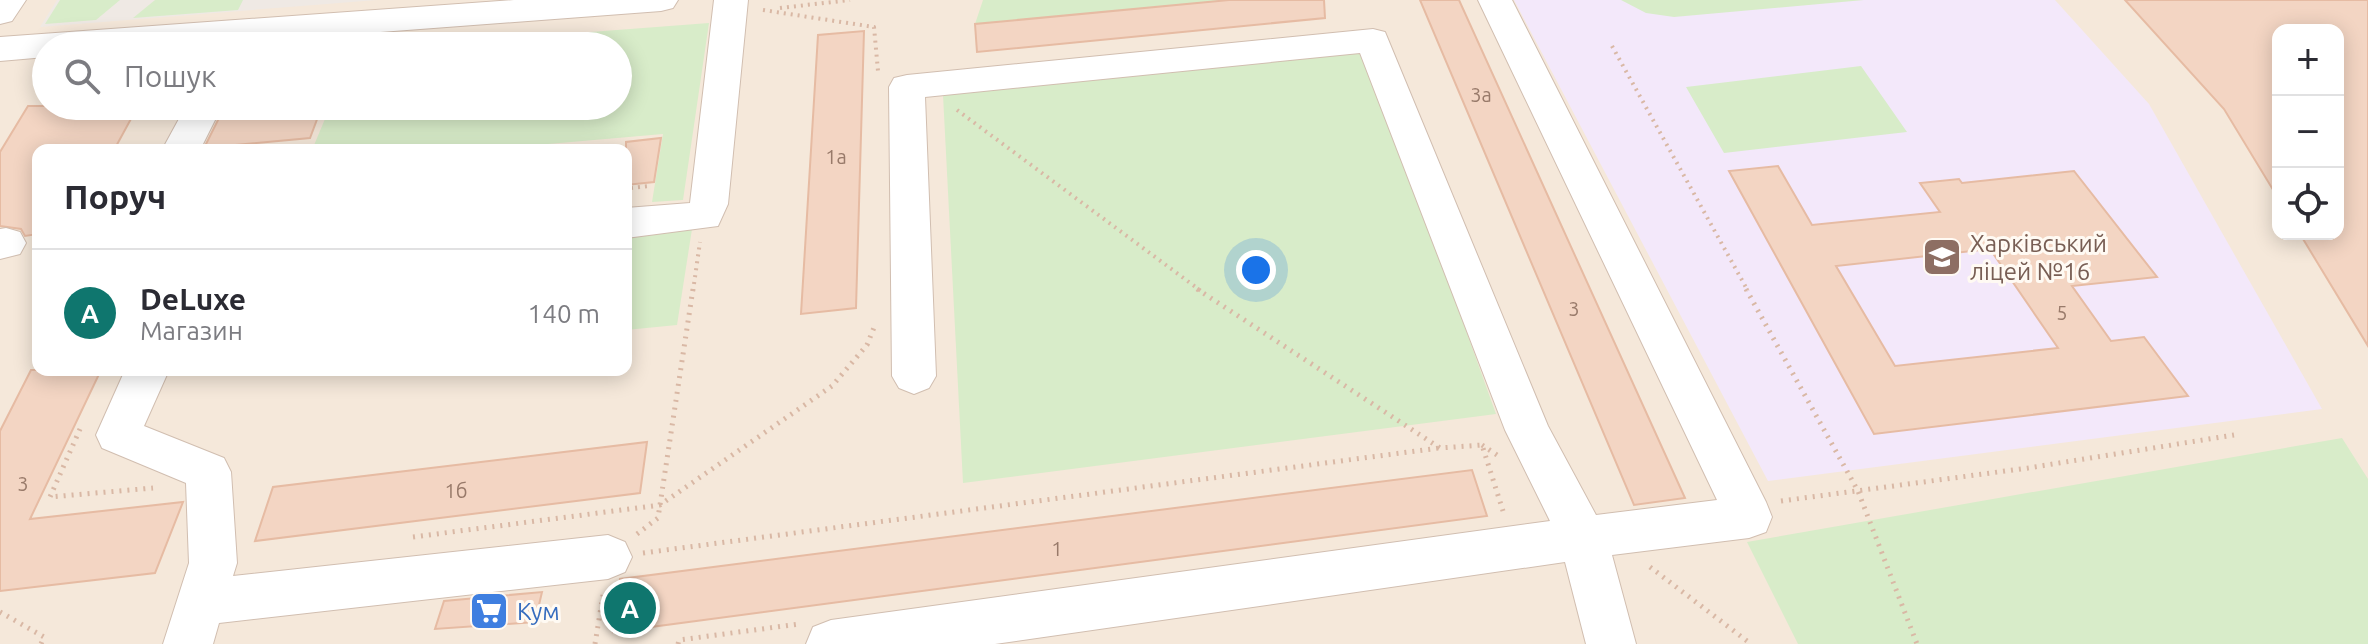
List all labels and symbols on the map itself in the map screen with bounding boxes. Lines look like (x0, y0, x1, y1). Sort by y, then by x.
house number: 3а (1470, 83, 1492, 106)
house number: 1а (825, 145, 847, 168)
place label: Харківський ліцей №16 (1970, 230, 2107, 285)
school or university icon: Харківський ліцей №16 (1921, 236, 1963, 278)
your location (1236, 250, 1276, 290)
house number: 3 (1568, 297, 1580, 320)
house number: 5 (2056, 301, 2068, 324)
house number: 3 (17, 472, 29, 495)
house number: 1б (445, 479, 467, 502)
house number: 1 (1051, 537, 1063, 560)
pin: A (604, 578, 656, 638)
supermarket icon: Кум (468, 590, 510, 632)
place label: Кум (517, 598, 560, 625)

